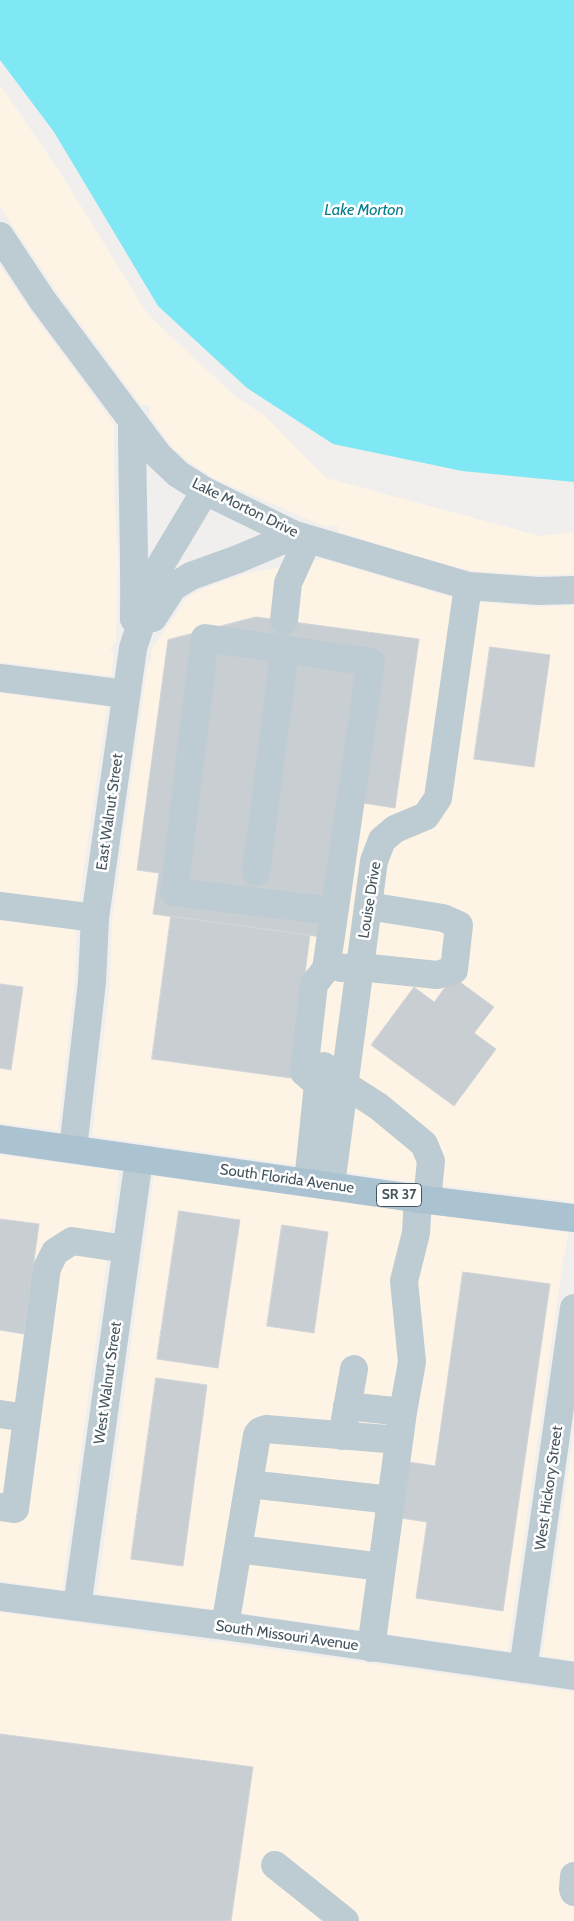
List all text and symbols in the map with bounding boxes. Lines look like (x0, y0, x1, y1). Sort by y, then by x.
water label: Lake Morton (324, 200, 404, 220)
street label: Lake Morton Drive (189, 475, 301, 541)
street label: East Walnut Street (93, 752, 127, 872)
street label: Louise Drive (355, 860, 385, 940)
street label: South Florida Avenue (219, 1161, 355, 1197)
road number: SR 37 (376, 1184, 422, 1206)
street label: West Walnut Street (90, 1321, 126, 1445)
street label: West Hickory Street (531, 1425, 567, 1551)
street label: South Missouri Avenue (214, 1617, 360, 1655)

